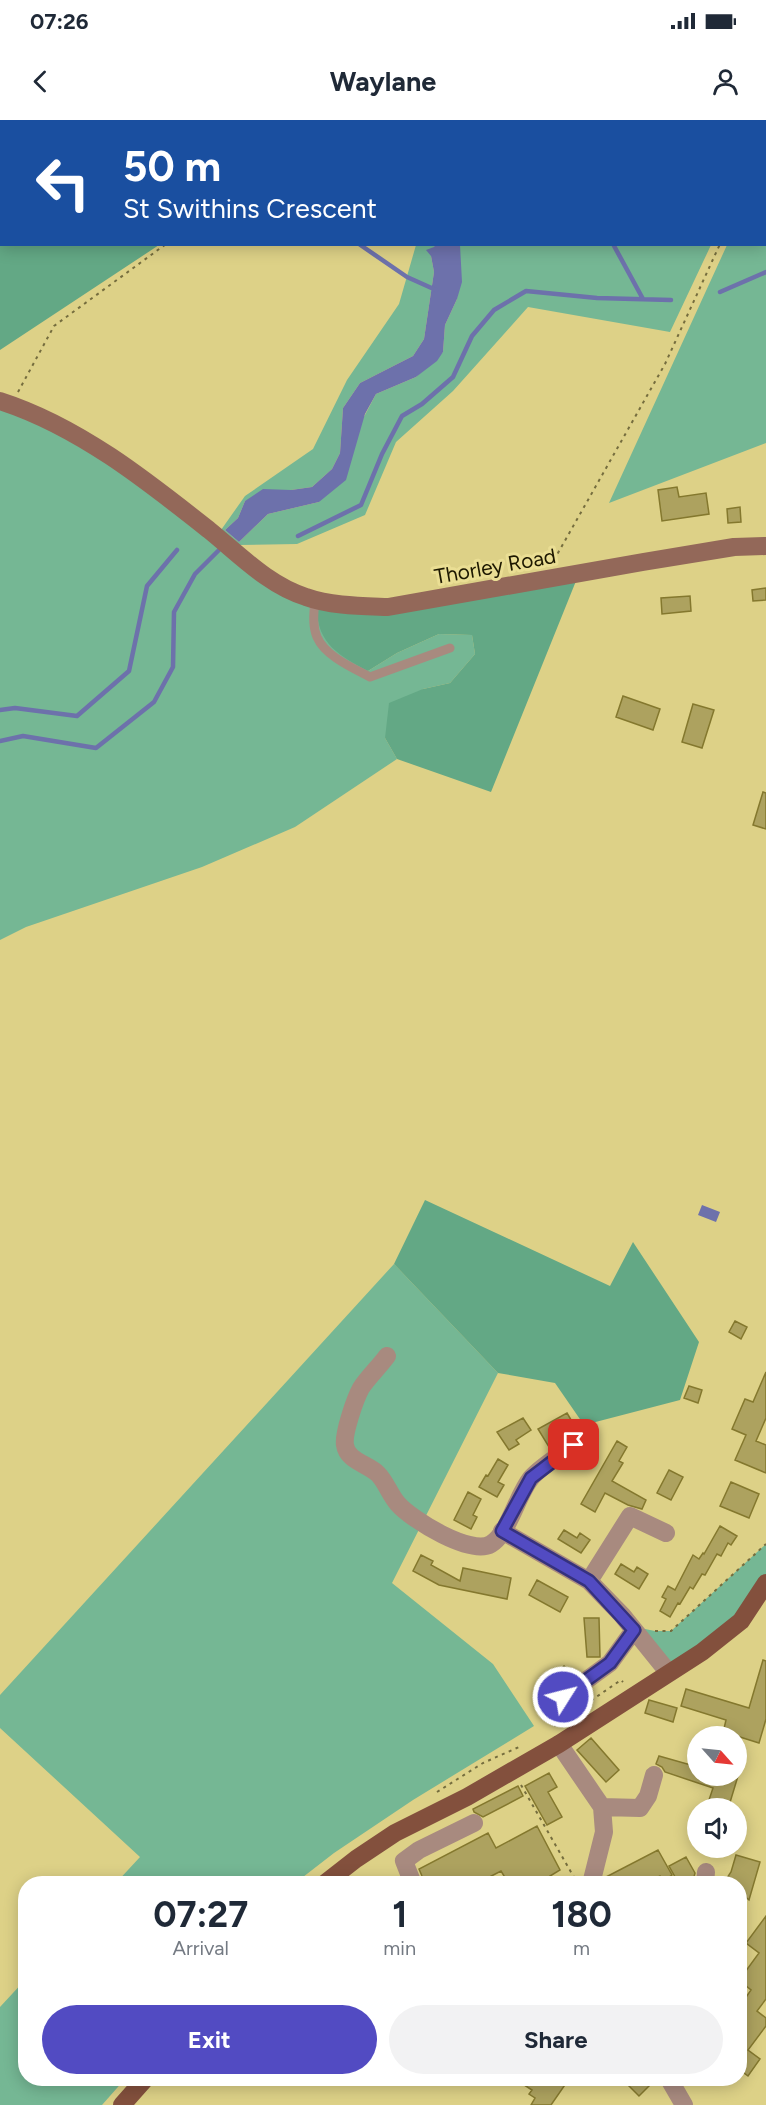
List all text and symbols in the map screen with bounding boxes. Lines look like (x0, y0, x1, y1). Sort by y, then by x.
text: 07:26 (30, 8, 89, 35)
icon: back (24, 65, 57, 98)
text: Waylane (330, 65, 436, 98)
icon: person (709, 65, 742, 98)
text: 50 m (123, 141, 221, 192)
icon: left (24, 144, 102, 222)
text: St Swithins Crescent (123, 192, 377, 225)
street label: Thorley Road (432, 543, 558, 589)
pin (548, 1419, 599, 1470)
icon: arrive (557, 1428, 590, 1461)
position arrow (531, 1665, 595, 1729)
north arrow (687, 1726, 747, 1786)
map controls (687, 1726, 747, 1858)
button: sound (687, 1798, 747, 1858)
text: 07:27 (153, 1893, 248, 1936)
text: 1 (392, 1893, 407, 1936)
text: 180 (551, 1893, 612, 1936)
text: Arrival (172, 1936, 229, 1960)
text: min (383, 1936, 416, 1960)
text: m (573, 1936, 590, 1960)
button: Exit (42, 2005, 377, 2074)
button: Share (389, 2005, 723, 2074)

